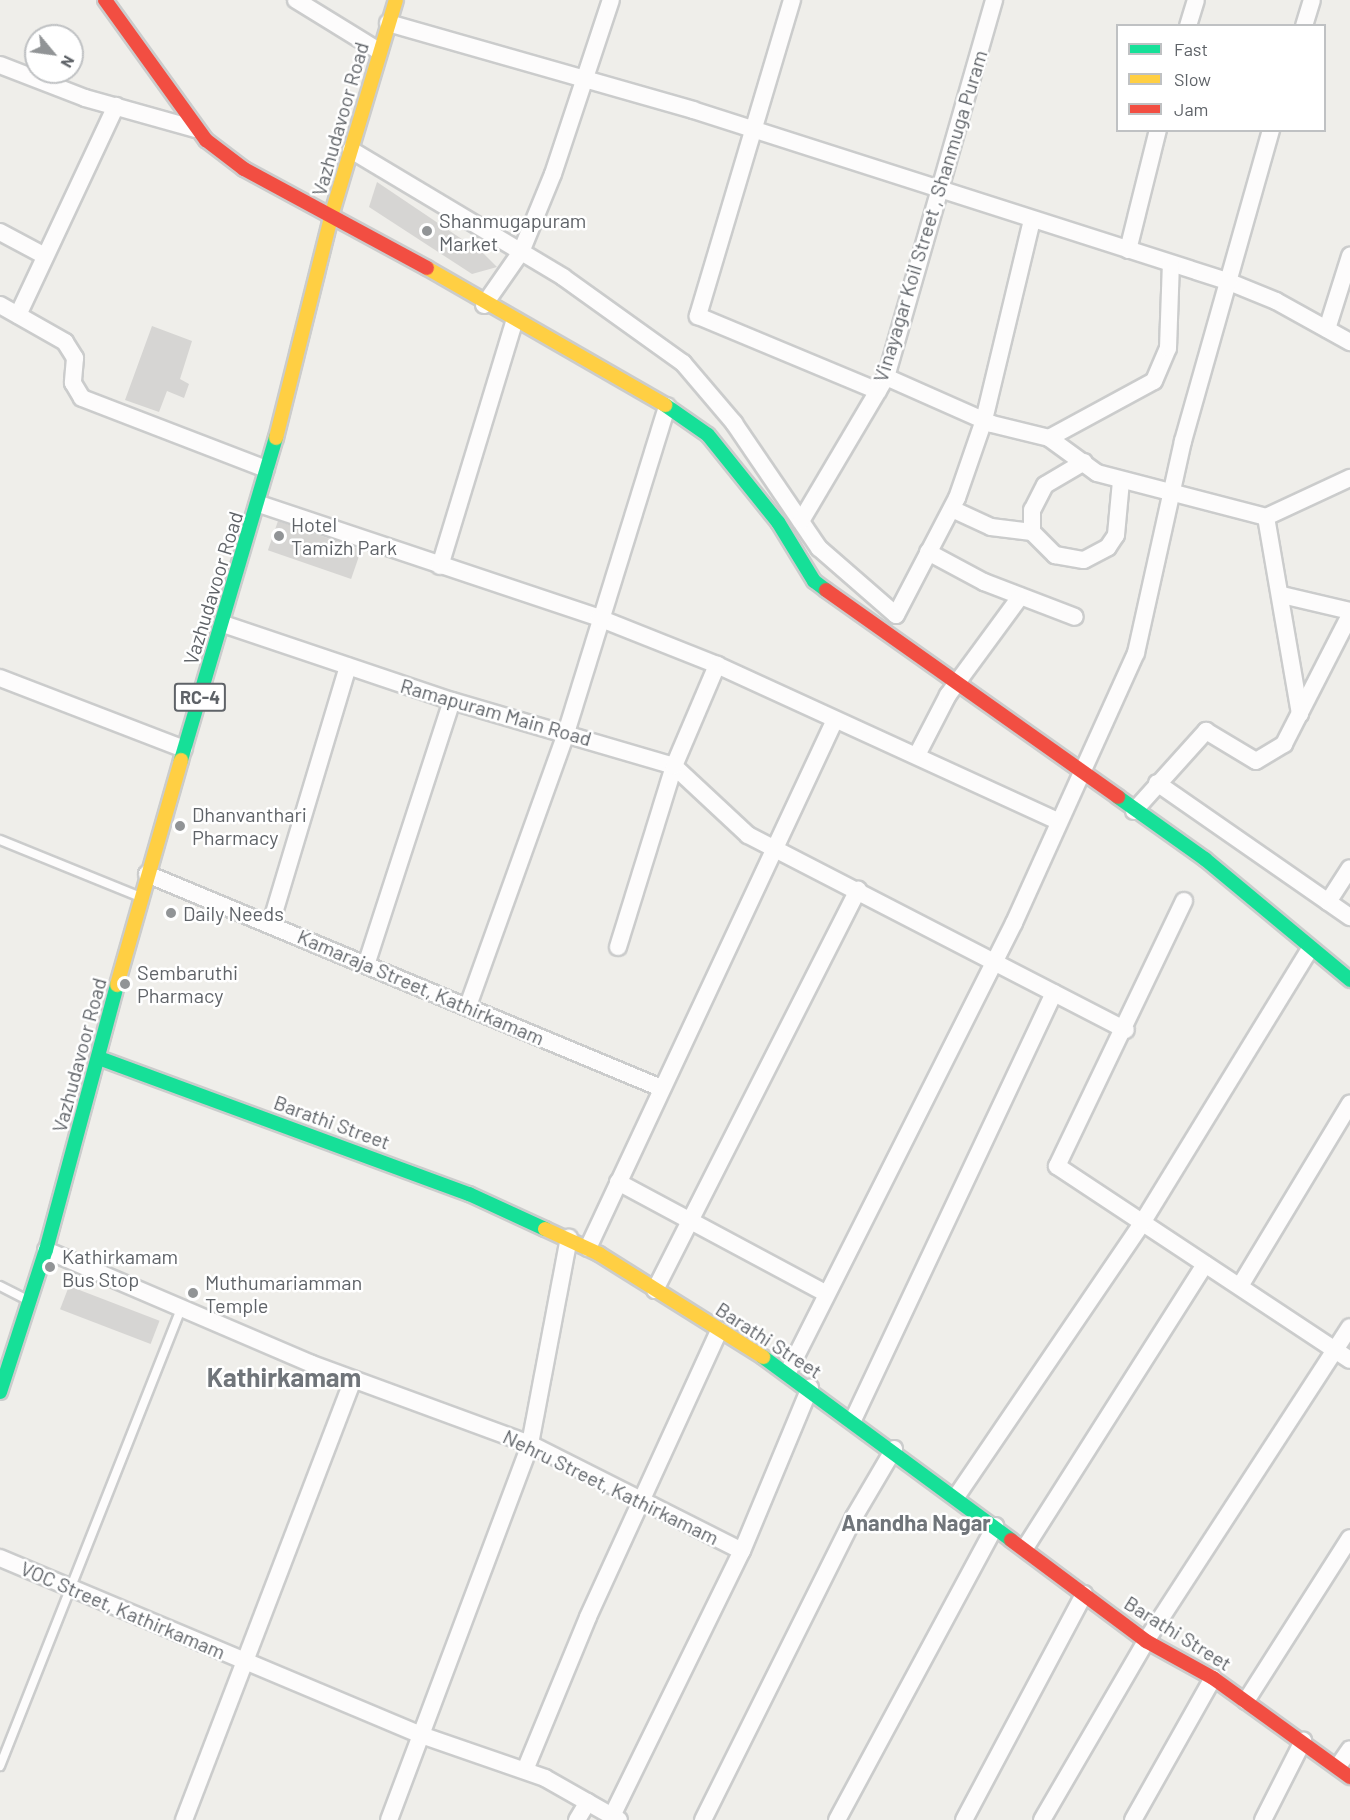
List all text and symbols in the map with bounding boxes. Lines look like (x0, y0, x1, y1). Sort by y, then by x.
north arrow (24, 24, 84, 84)
legend (1116, 24, 1326, 132)
text: Fast (1174, 38, 1208, 60)
street label: Vazhudavoor Road (307, 39, 373, 199)
street label: Vinayagar Koil Street , Shanmuga Puram (868, 47, 992, 385)
text: N (58, 53, 79, 71)
text: Slow (1174, 68, 1211, 90)
text: Jam (1174, 98, 1208, 120)
place label: Shanmugapuram Market (439, 208, 586, 255)
marker: Shanmugapuram Market (420, 224, 434, 238)
street label: Vazhudavoor Road (178, 509, 248, 667)
place label: Hotel Tamizh Park (291, 512, 397, 559)
marker: Hotel Tamizh Park (272, 529, 286, 543)
street label: Ramapuram Main Road (398, 673, 594, 751)
road number: RC-4 (173, 682, 227, 712)
place label: Dhanvanthari Pharmacy (192, 802, 307, 849)
marker: Dhanvanthari Pharmacy (173, 819, 187, 833)
place label: Daily Needs (183, 901, 284, 925)
marker: Daily Needs (164, 906, 178, 920)
street label: Kamaraja Street, Kathirkamam (294, 924, 548, 1050)
place label: Sembaruthi Pharmacy (137, 960, 238, 1007)
street label: Vazhudavoor Road (47, 975, 111, 1135)
marker: Sembaruthi Pharmacy (118, 977, 132, 991)
street label: Barathi Street (271, 1090, 393, 1154)
place label: Kathirkamam Bus Stop (62, 1244, 178, 1291)
marker: Kathirkamam Bus Stop (43, 1260, 57, 1274)
place label: Muthumariamman Temple (205, 1270, 362, 1317)
marker: Muthumariamman Temple (186, 1286, 200, 1300)
street label: Barathi Street (711, 1297, 827, 1383)
district label: Kathirkamam (207, 1361, 361, 1393)
street label: Nehru Street, Kathirkamam (499, 1424, 723, 1550)
district label: Anandha Nagar (841, 1510, 991, 1536)
street label: VOC Street, Kathirkamam (17, 1556, 229, 1664)
street label: Barathi Street (1120, 1591, 1236, 1675)

